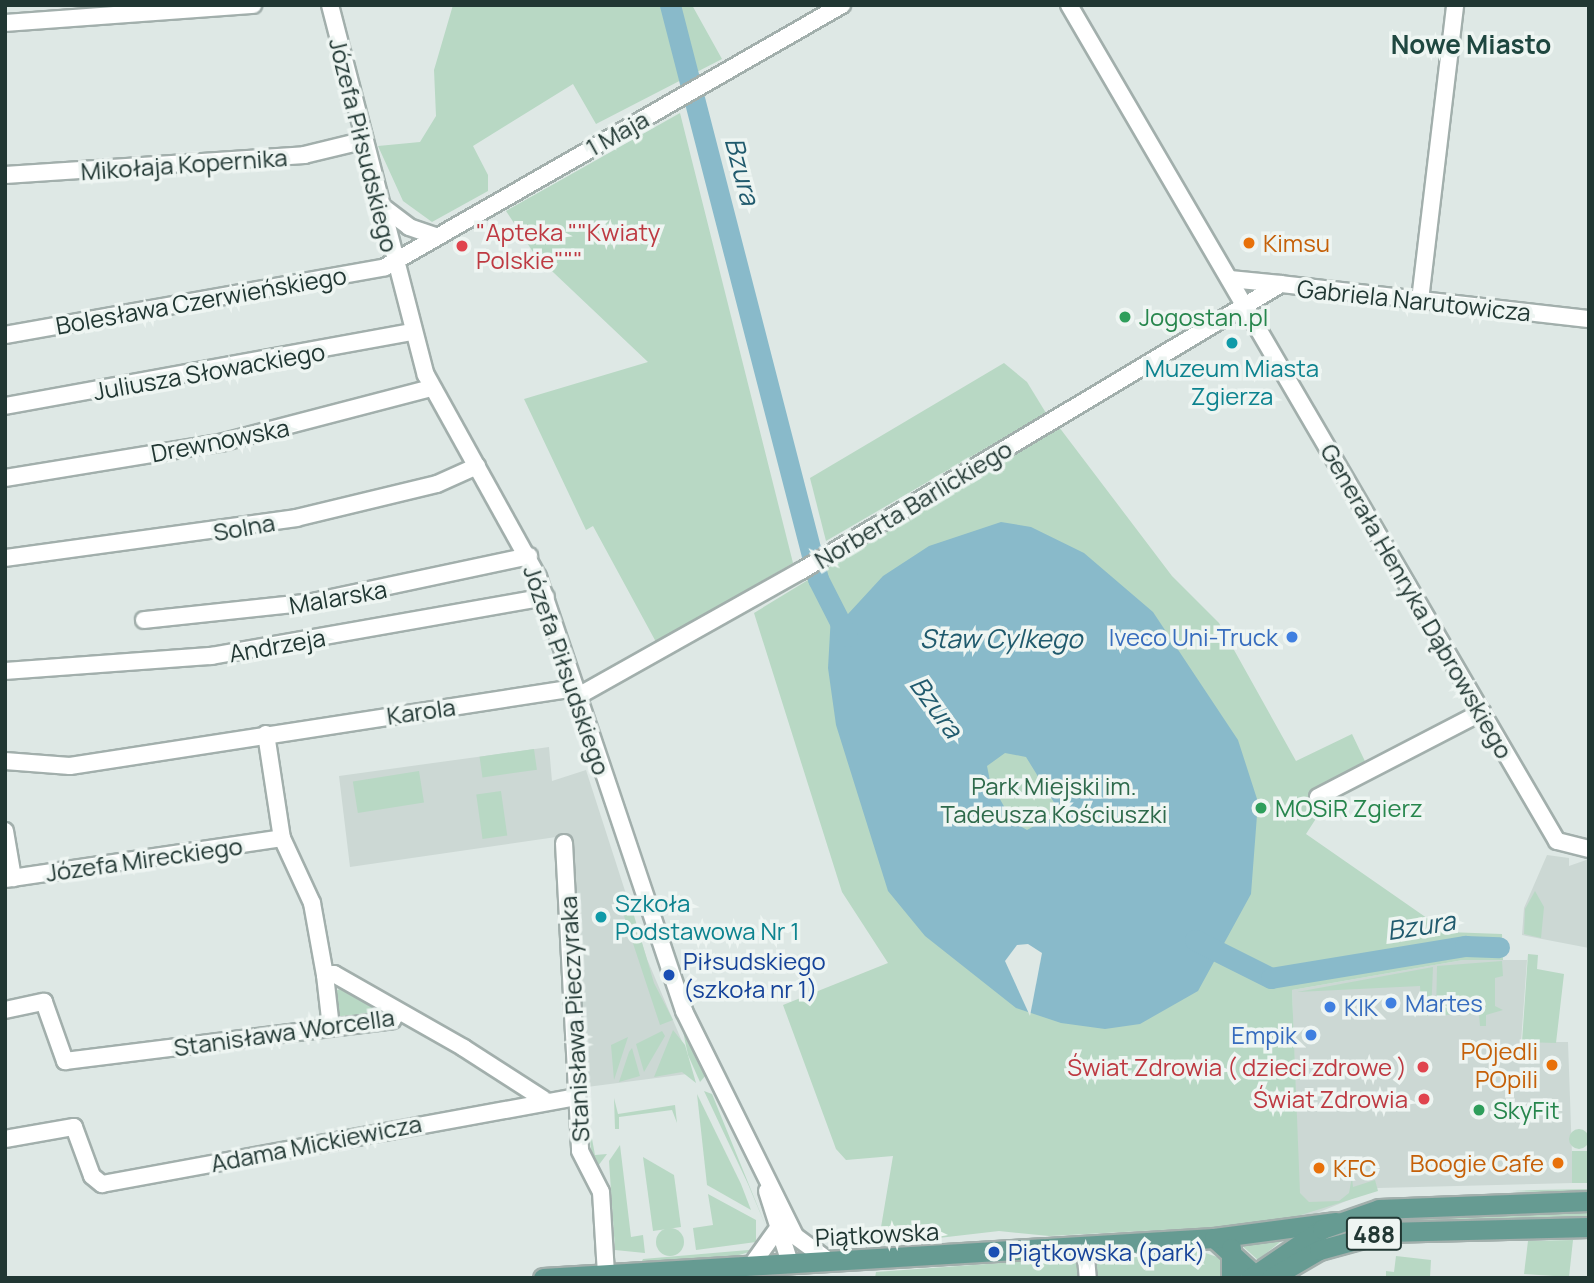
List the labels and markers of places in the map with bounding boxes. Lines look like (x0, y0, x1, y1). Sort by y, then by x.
place label: "Apteka ""Kwiaty Polskie""" (476, 218, 660, 274)
place label: Kimsu (1263, 229, 1330, 257)
marker: Kimsu (1241, 235, 1257, 251)
marker: "Apteka ""Kwiaty Polskie""" (454, 238, 470, 254)
place label: Jogostan.pl (1139, 303, 1268, 331)
marker: Jogostan.pl (1117, 309, 1133, 325)
marker: Muzeum Miasta Zgierza (1224, 335, 1240, 351)
place label: Muzeum Miasta Zgierza (1145, 354, 1319, 410)
place label: Iveco Uni-Truck (1109, 623, 1278, 651)
marker: Iveco Uni-Truck (1284, 629, 1300, 645)
place label: MOSiR Zgierz (1275, 794, 1423, 822)
marker: MOSiR Zgierz (1253, 800, 1269, 816)
place label: Szkoła Podstawowa Nr 1 (615, 889, 800, 945)
marker: Szkoła Podstawowa Nr 1 (593, 909, 609, 925)
place label: Piłsudskiego (szkoła nr 1) (683, 947, 826, 1003)
marker: Piłsudskiego (szkoła nr 1) (661, 967, 677, 983)
place label: Martes (1405, 989, 1483, 1017)
place label: KIK (1344, 993, 1378, 1021)
marker: Martes (1383, 995, 1399, 1011)
marker: KIK (1322, 999, 1338, 1015)
place label: Empik (1231, 1021, 1297, 1049)
marker: Empik (1303, 1027, 1319, 1043)
place label: POjedli POpili (1461, 1037, 1538, 1093)
place label: Świat Zdrowia ( dzieci zdrowe ) (1067, 1053, 1407, 1081)
marker: Świat Zdrowia ( dzieci zdrowe ) (1413, 1057, 1433, 1077)
marker: POjedli POpili (1544, 1057, 1560, 1073)
place label: Świat Zdrowia (1253, 1085, 1408, 1113)
marker: Świat Zdrowia (1414, 1089, 1434, 1109)
place label: SkyFit (1493, 1096, 1560, 1124)
marker: SkyFit (1471, 1102, 1487, 1118)
place label: Boogie Cafe (1410, 1149, 1544, 1177)
place label: KFC (1333, 1154, 1376, 1182)
marker: Boogie Cafe (1550, 1155, 1566, 1171)
marker: KFC (1311, 1160, 1327, 1176)
place label: Piątkowska (park) (1008, 1238, 1206, 1266)
marker: Piątkowska (park) (986, 1244, 1002, 1260)

